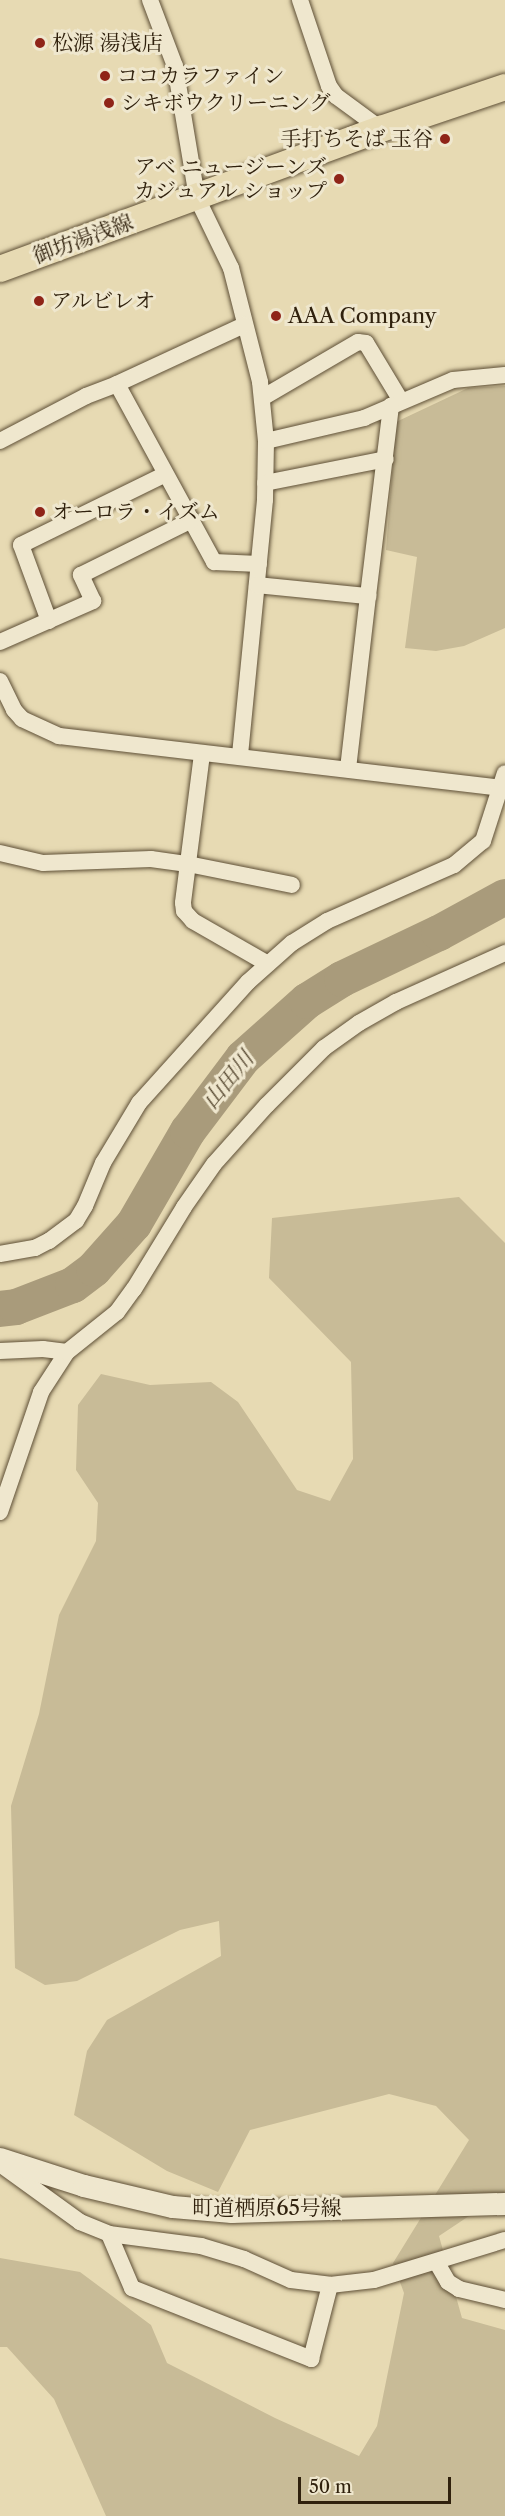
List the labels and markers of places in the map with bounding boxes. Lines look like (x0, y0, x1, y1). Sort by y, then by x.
place label: 松源 湯浅店 (52, 30, 163, 56)
marker: 松源 湯浅店 (33, 36, 47, 50)
place label: ココカラファイン (117, 63, 285, 89)
marker: ココカラファイン (98, 69, 112, 83)
place label: シキボウクリーニング (121, 90, 331, 116)
marker: シキボウクリーニング (102, 96, 116, 110)
place label: 手打ちそば 玉谷 (280, 126, 433, 152)
marker: 手打ちそば 玉谷 (438, 132, 452, 146)
place label: アベ ニュージーンズ カジュアル ショップ (132, 154, 327, 204)
marker: アベ ニュージーンズ カジュアル ショップ (332, 172, 346, 186)
place label: アルビレオ (51, 288, 156, 314)
marker: アルビレオ (32, 294, 46, 308)
place label: AAA Company (288, 303, 437, 329)
marker: AAA Company (269, 309, 283, 323)
place label: オーロラ・イズム (52, 499, 220, 525)
marker: オーロラ・イズム (33, 505, 47, 519)

